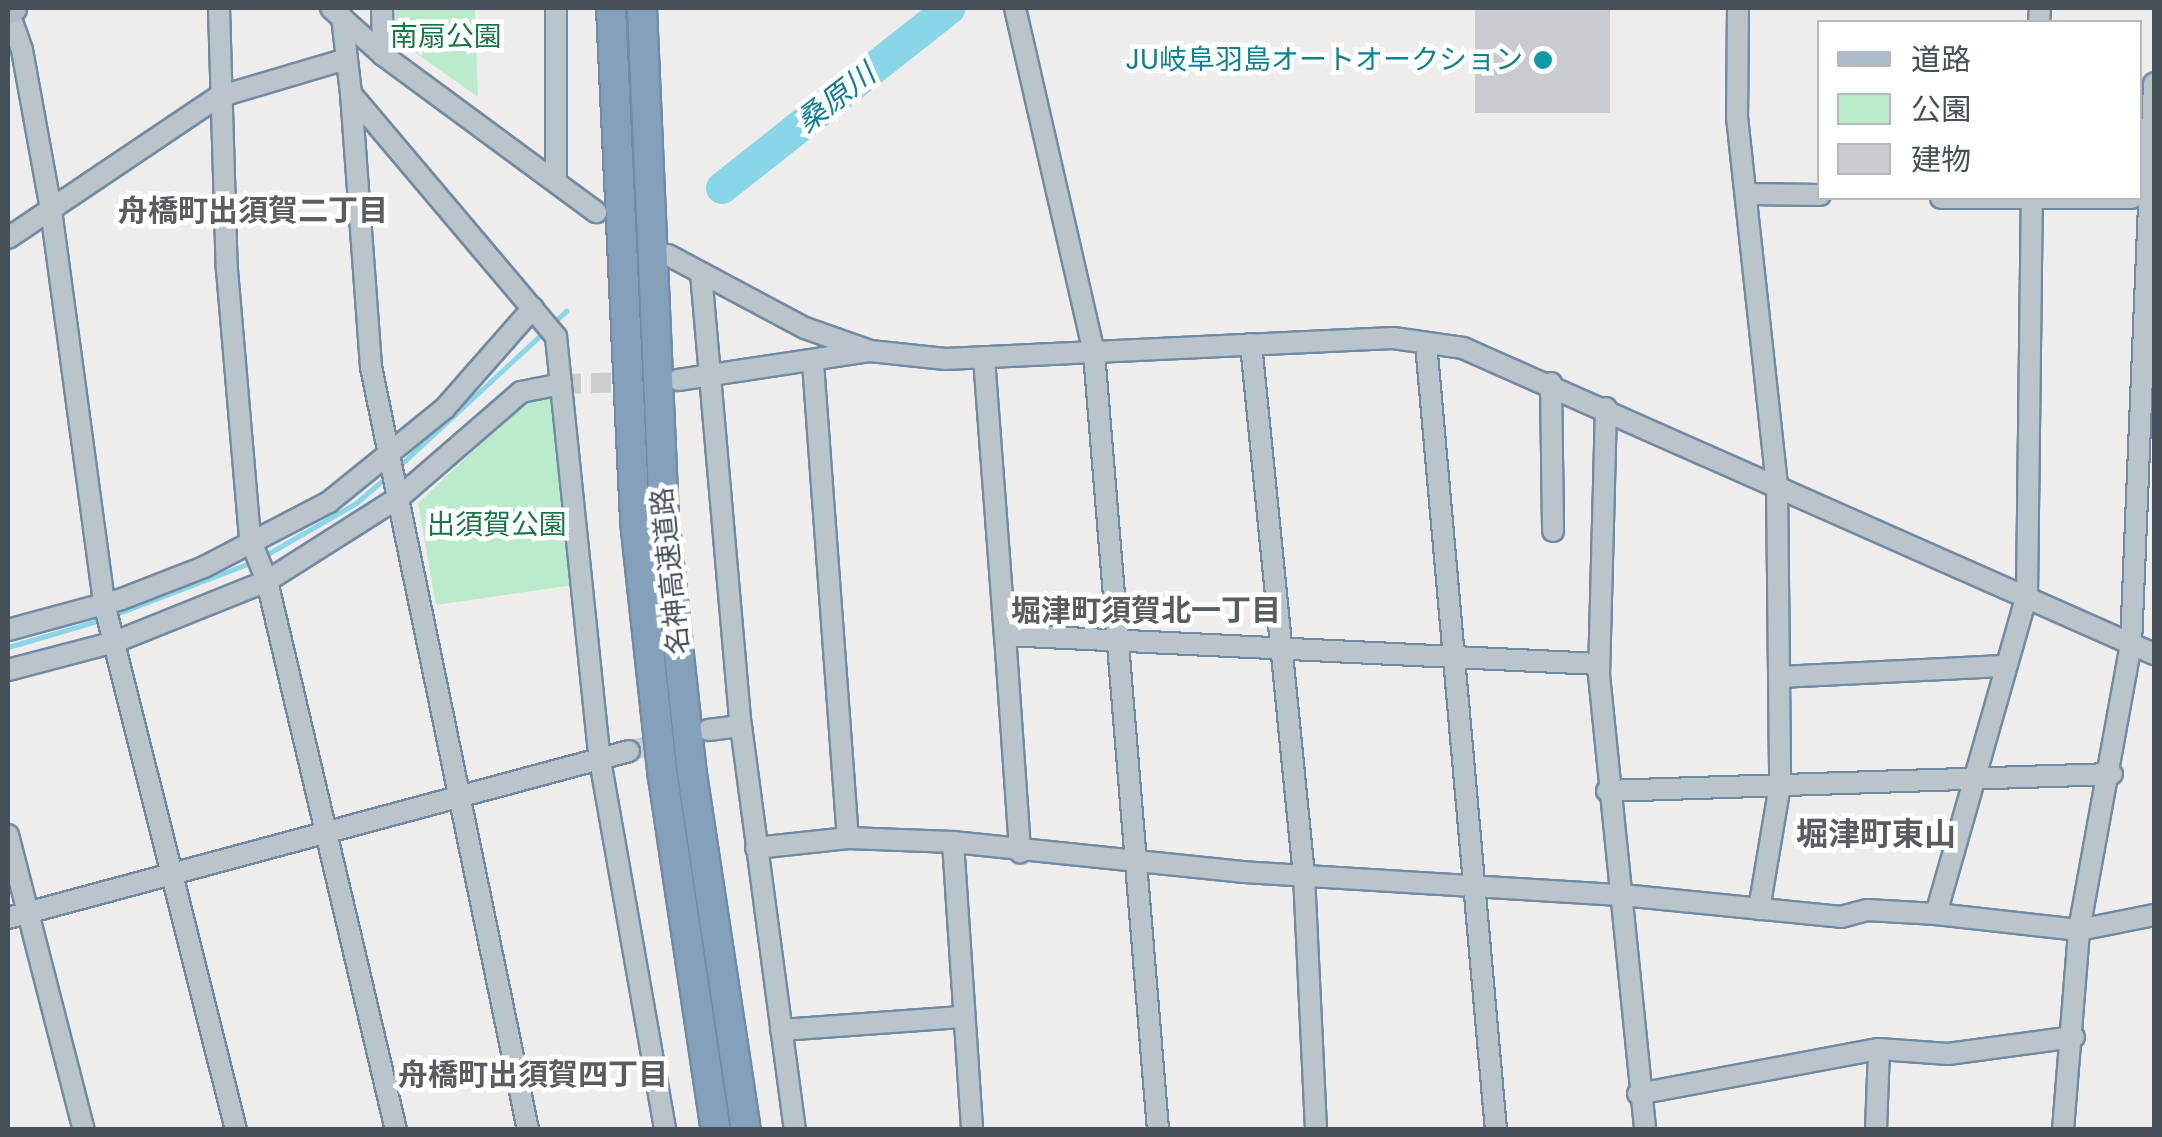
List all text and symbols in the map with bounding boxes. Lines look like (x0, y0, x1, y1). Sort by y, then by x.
park label: 南扇公園 (390, 20, 502, 54)
legend (1817, 20, 2142, 200)
text: 道路 (1911, 38, 1971, 81)
place label: JU岐阜羽島オートオークション (1125, 43, 1523, 77)
marker: JU岐阜羽島オートオークション (1532, 49, 1554, 71)
water label: 桑原川 (789, 56, 883, 140)
text: 公園 (1911, 88, 1971, 131)
text: 建物 (1911, 138, 1971, 181)
district label: 舟橋町出須賀二丁目 (118, 193, 388, 229)
street label: 名神高速道路 (646, 486, 696, 656)
park label: 出須賀公園 (427, 508, 567, 542)
district label: 堀津町須賀北一丁目 (1011, 593, 1281, 629)
district label: 堀津町東山 (1796, 815, 1956, 853)
district label: 舟橋町出須賀四丁目 (398, 1057, 668, 1093)

